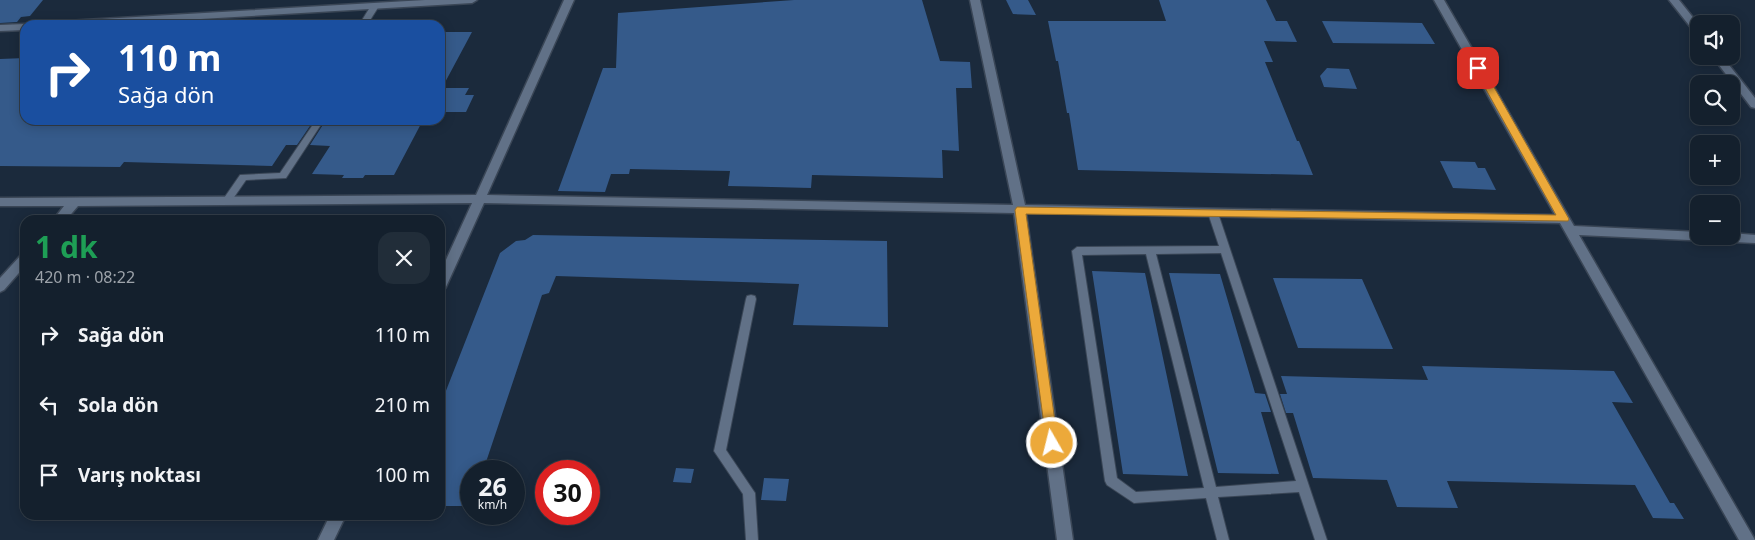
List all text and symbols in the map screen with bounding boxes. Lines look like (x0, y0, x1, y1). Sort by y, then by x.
map controls (1690, 15, 1740, 245)
button: sound (1690, 15, 1740, 65)
text: 110 m (118, 34, 221, 81)
icon: right (35, 40, 100, 105)
pin (1457, 47, 1499, 89)
icon: arrive (1464, 54, 1492, 82)
button: search (1690, 75, 1740, 125)
text: Sağa dön (118, 79, 214, 109)
button: + (1690, 135, 1740, 185)
button: − (1690, 195, 1740, 245)
text: 1 dk (35, 226, 98, 267)
button: close (378, 232, 430, 284)
text: 420 m · 08:22 (35, 266, 135, 288)
icon: right (35, 321, 63, 349)
text: Sağa dön (78, 322, 164, 348)
text: 110 m (375, 322, 430, 348)
icon: left (35, 391, 63, 419)
text: Sola dön (78, 392, 159, 418)
text: 210 m (375, 392, 430, 418)
position arrow (1025, 416, 1077, 468)
speed limit sign: 30 (535, 460, 600, 525)
icon: arrive (35, 461, 63, 489)
text: Varış noktası (78, 462, 201, 488)
text: 100 m (375, 462, 430, 488)
text: 26 (478, 469, 507, 503)
text: km/h (478, 496, 507, 513)

